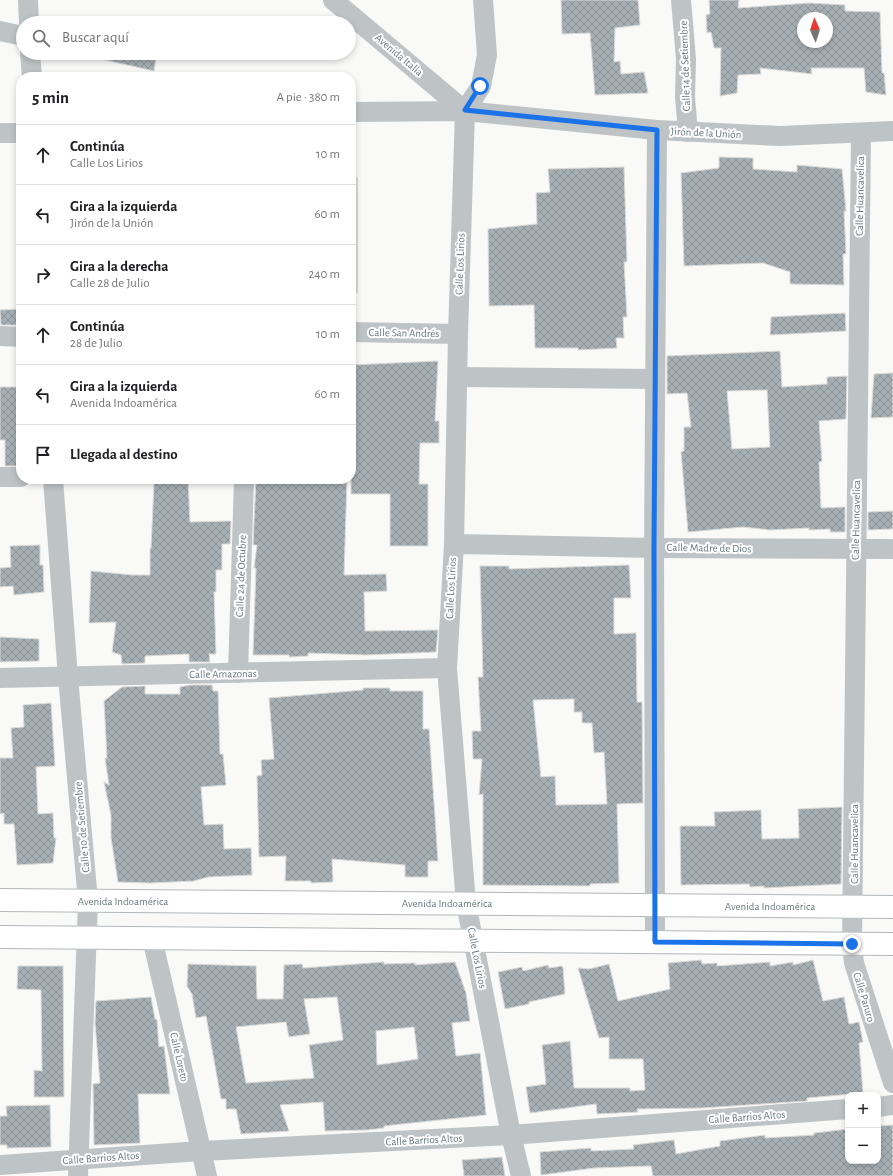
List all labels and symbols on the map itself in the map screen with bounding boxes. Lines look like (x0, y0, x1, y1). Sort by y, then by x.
north arrow (797, 12, 833, 48)
street label: Calle 14 de Setiembre (678, 20, 692, 112)
street label: Avenida Italia (373, 32, 425, 78)
route start (471, 77, 489, 95)
street label: Jirón de la Unión (670, 126, 742, 140)
street label: Calle Huancavelica (854, 156, 866, 236)
street label: Calle Los Lirios (453, 233, 467, 295)
street label: Calle San Andrés (368, 327, 440, 339)
street label: Calle Huancavelica (850, 480, 862, 560)
street label: Calle 24 de Octubre (234, 535, 248, 617)
street label: Calle Madre de Dios (667, 542, 751, 554)
street label: Calle Los Lirios (444, 557, 458, 619)
street label: Calle Amazonas (189, 668, 257, 680)
street label: Calle 10 de Setiembre (73, 781, 91, 873)
street label: Calle Huancavelica (849, 804, 860, 884)
street label: Avenida Indoamérica (78, 896, 168, 907)
street label: Avenida Indoamérica (402, 898, 492, 909)
street label: Avenida Indoamérica (725, 901, 815, 912)
street label: Calle Los Lirios (466, 927, 488, 989)
route end (843, 935, 861, 953)
street label: Calle Paruro (851, 971, 877, 1023)
street label: Calle Loreto (168, 1031, 190, 1083)
street label: Calle Barrios Altos (708, 1109, 786, 1125)
street label: Calle Barrios Altos (385, 1132, 463, 1148)
street label: Calle Barrios Altos (62, 1150, 140, 1166)

